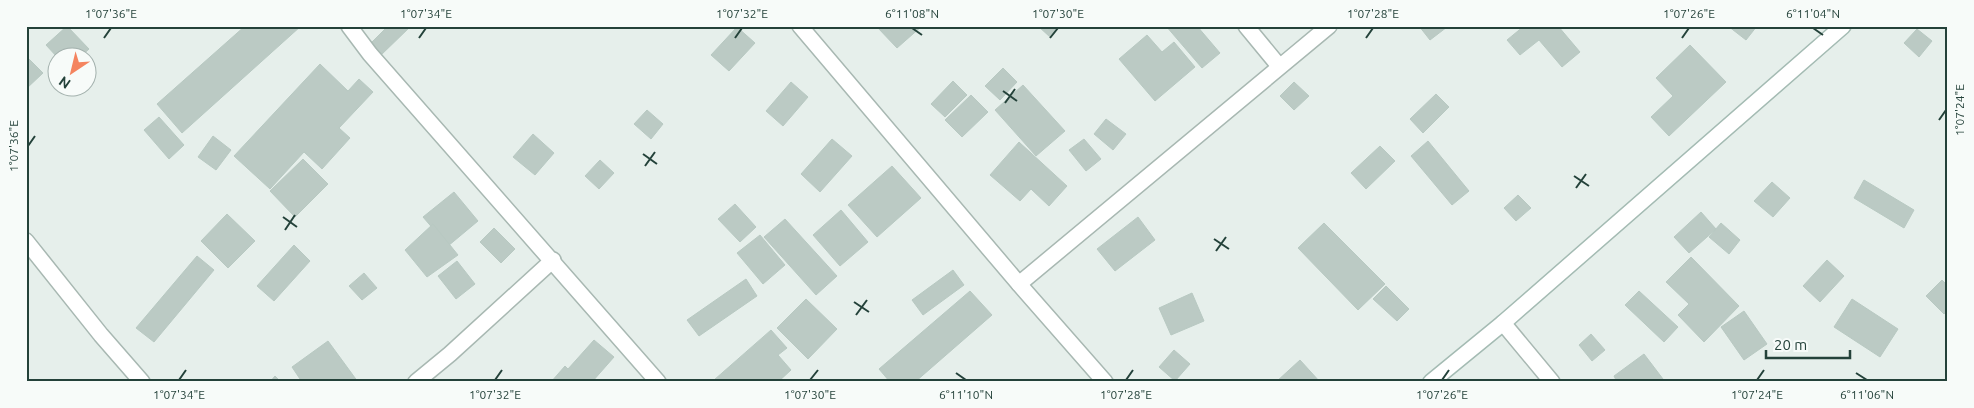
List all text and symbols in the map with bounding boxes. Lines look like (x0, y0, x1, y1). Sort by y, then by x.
text: 1°07'36"E (85, 7, 137, 20)
text: 1°07'34"E (400, 7, 452, 20)
text: 1°07'32"E (716, 7, 768, 20)
text: 6°11'08"N (885, 7, 939, 20)
text: 1°07'30"E (1032, 7, 1084, 20)
text: 1°07'28"E (1347, 7, 1399, 20)
text: 1°07'26"E (1663, 7, 1715, 20)
text: 6°11'04"N (1786, 7, 1840, 20)
north arrow (48, 48, 98, 98)
text: N (56, 73, 73, 92)
text: 1°07'24"E (1953, 84, 1966, 136)
text: 1°07'36"E (7, 120, 20, 172)
scale bar (1766, 328, 1850, 360)
text: 20 m (1774, 336, 1807, 353)
text: 1°07'34"E (153, 388, 205, 401)
text: 1°07'32"E (469, 388, 521, 401)
text: 1°07'30"E (784, 388, 836, 401)
text: 6°11'10"N (939, 388, 993, 401)
text: 1°07'28"E (1100, 388, 1152, 401)
text: 1°07'26"E (1416, 388, 1468, 401)
text: 1°07'24"E (1731, 388, 1783, 401)
text: 6°11'06"N (1840, 388, 1894, 401)

